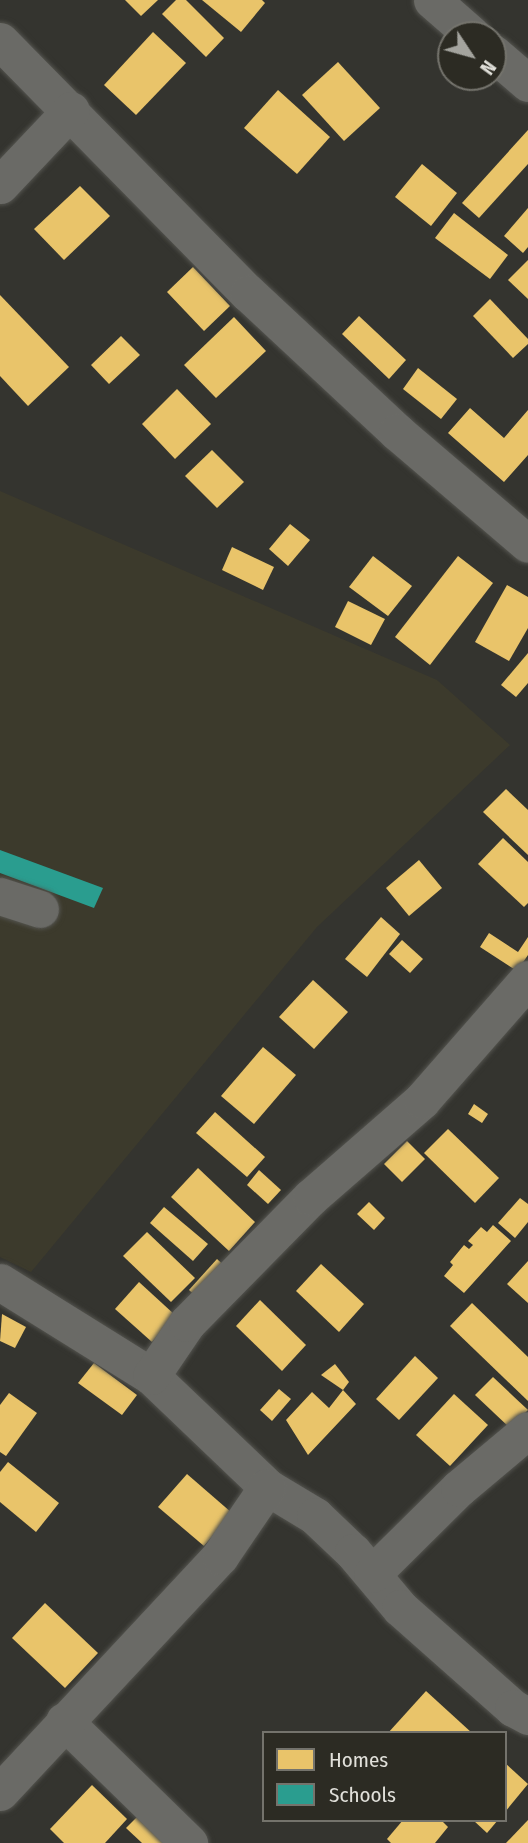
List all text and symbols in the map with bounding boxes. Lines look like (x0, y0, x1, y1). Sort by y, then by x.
north arrow (437, 21, 507, 91)
text: N (475, 56, 500, 79)
legend (262, 1731, 507, 1822)
text: Homes (329, 1747, 388, 1773)
text: Schools (329, 1782, 396, 1808)

